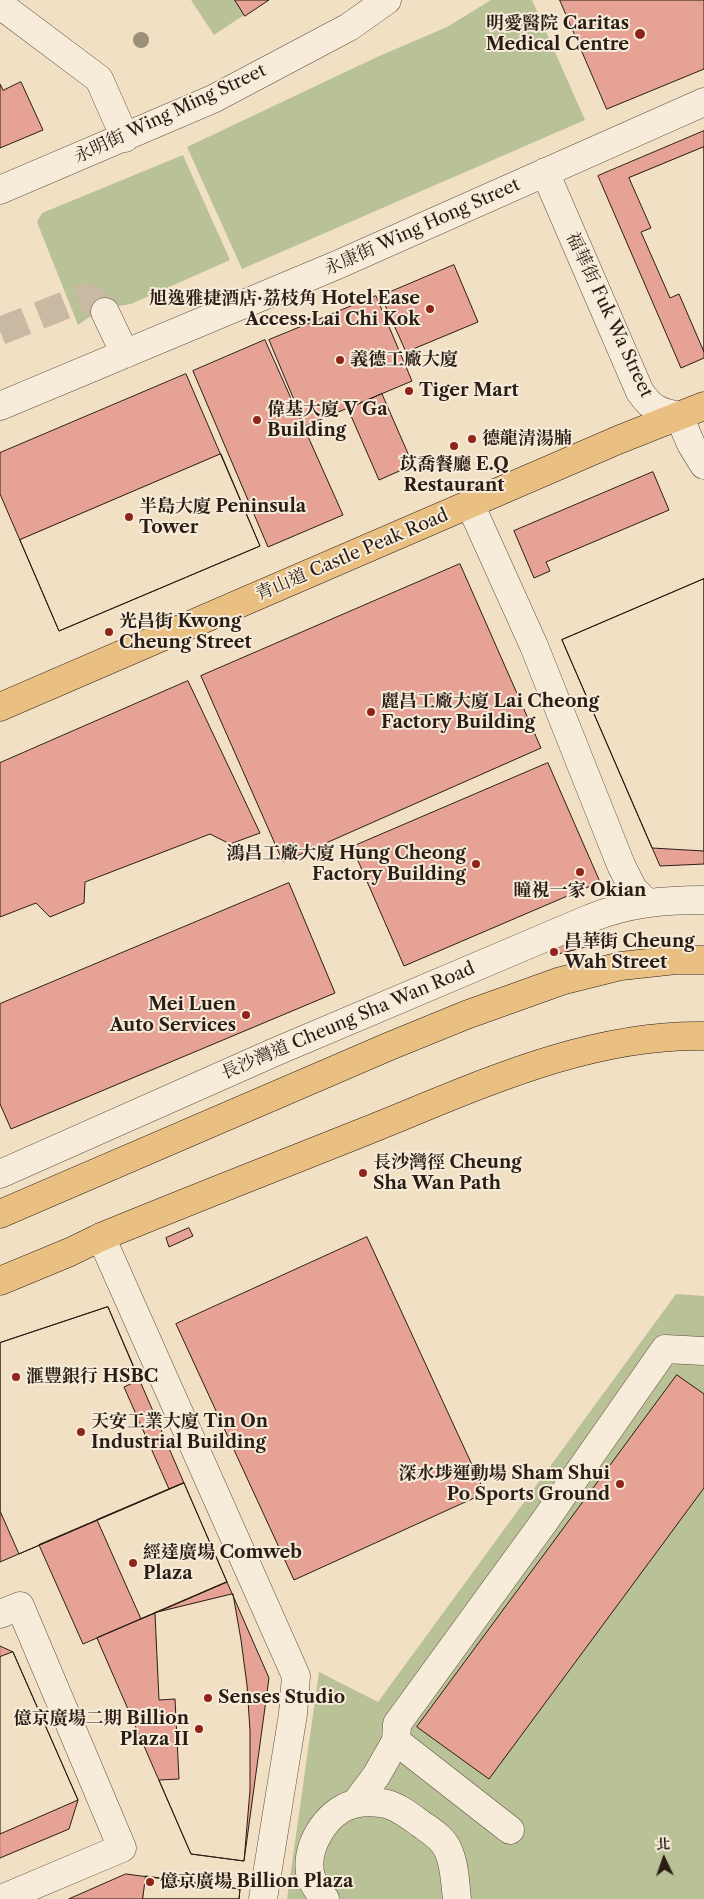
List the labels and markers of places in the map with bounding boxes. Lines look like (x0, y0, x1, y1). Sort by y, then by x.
place label: 明愛醫院 Caritas Medical Centre (486, 13, 629, 56)
marker: 明愛醫院 Caritas Medical Centre (633, 27, 647, 41)
place label: 旭逸雅捷酒店·荔枝角 Hotel Ease Access·Lai Chi Kok (149, 288, 420, 330)
marker: 旭逸雅捷酒店·荔枝角 Hotel Ease Access·Lai Chi Kok (424, 303, 436, 315)
place label: 義德工廠大廈 (350, 349, 458, 371)
marker: 義德工廠大廈 (334, 354, 346, 366)
place label: Tiger Mart (419, 380, 519, 402)
marker: Tiger Mart (403, 385, 415, 397)
place label: 偉基大廈 V Ga Building (267, 399, 388, 442)
marker: 偉基大廈 V Ga Building (251, 414, 263, 426)
place label: 德龍清湯腩 (482, 428, 572, 450)
marker: 德龍清湯腩 (466, 433, 478, 445)
marker: 苡喬餐廳 E.Q Restaurant (448, 440, 460, 452)
place label: 苡喬餐廳 E.Q Restaurant (399, 454, 509, 496)
place label: 半島大廈 Peninsula Tower (139, 496, 306, 538)
marker: 半島大廈 Peninsula Tower (123, 511, 135, 523)
place label: 光昌街 Kwong Cheung Street (119, 611, 252, 654)
marker: 光昌街 Kwong Cheung Street (103, 626, 115, 638)
place label: 麗昌工廠大廈 Lai Cheong Factory Building (381, 691, 599, 734)
marker: 麗昌工廠大廈 Lai Cheong Factory Building (365, 706, 377, 718)
place label: 鴻昌工廠大廈 Hung Cheong Factory Building (226, 843, 466, 886)
marker: 鴻昌工廠大廈 Hung Cheong Factory Building (470, 858, 482, 870)
marker: 瞳視一家 Okian (574, 866, 586, 878)
place label: 瞳視一家 Okian (514, 880, 646, 902)
place label: 昌華街 Cheung Wah Street (564, 931, 695, 974)
marker: 昌華街 Cheung Wah Street (548, 946, 560, 958)
place label: Mei Luen Auto Services (110, 994, 236, 1036)
marker: Mei Luen Auto Services (240, 1009, 252, 1021)
place label: 長沙灣徑 Cheung Sha Wan Path (373, 1152, 522, 1194)
marker: 長沙灣徑 Cheung Sha Wan Path (357, 1167, 369, 1179)
place label: 滙豐銀行 HSBC (26, 1366, 158, 1388)
marker: 滙豐銀行 HSBC (10, 1371, 22, 1383)
place label: 天安工業大廈 Tin On Industrial Building (91, 1411, 268, 1454)
marker: 天安工業大廈 Tin On Industrial Building (75, 1426, 87, 1438)
place label: 深水埗運動場 Sham Shui Po Sports Ground (399, 1463, 610, 1506)
marker: 深水埗運動場 Sham Shui Po Sports Ground (614, 1478, 626, 1490)
place label: 經達廣場 Comweb Plaza (143, 1542, 302, 1585)
marker: 經達廣場 Comweb Plaza (127, 1557, 139, 1569)
place label: Senses Studio (218, 1687, 345, 1709)
marker: Senses Studio (202, 1692, 214, 1704)
place label: 億京廣場二期 Billion Plaza II (14, 1708, 189, 1750)
marker: 億京廣場二期 Billion Plaza II (193, 1723, 205, 1735)
place label: 億京廣場 Billion Plaza (160, 1871, 353, 1893)
marker: 億京廣場 Billion Plaza (144, 1876, 156, 1888)

